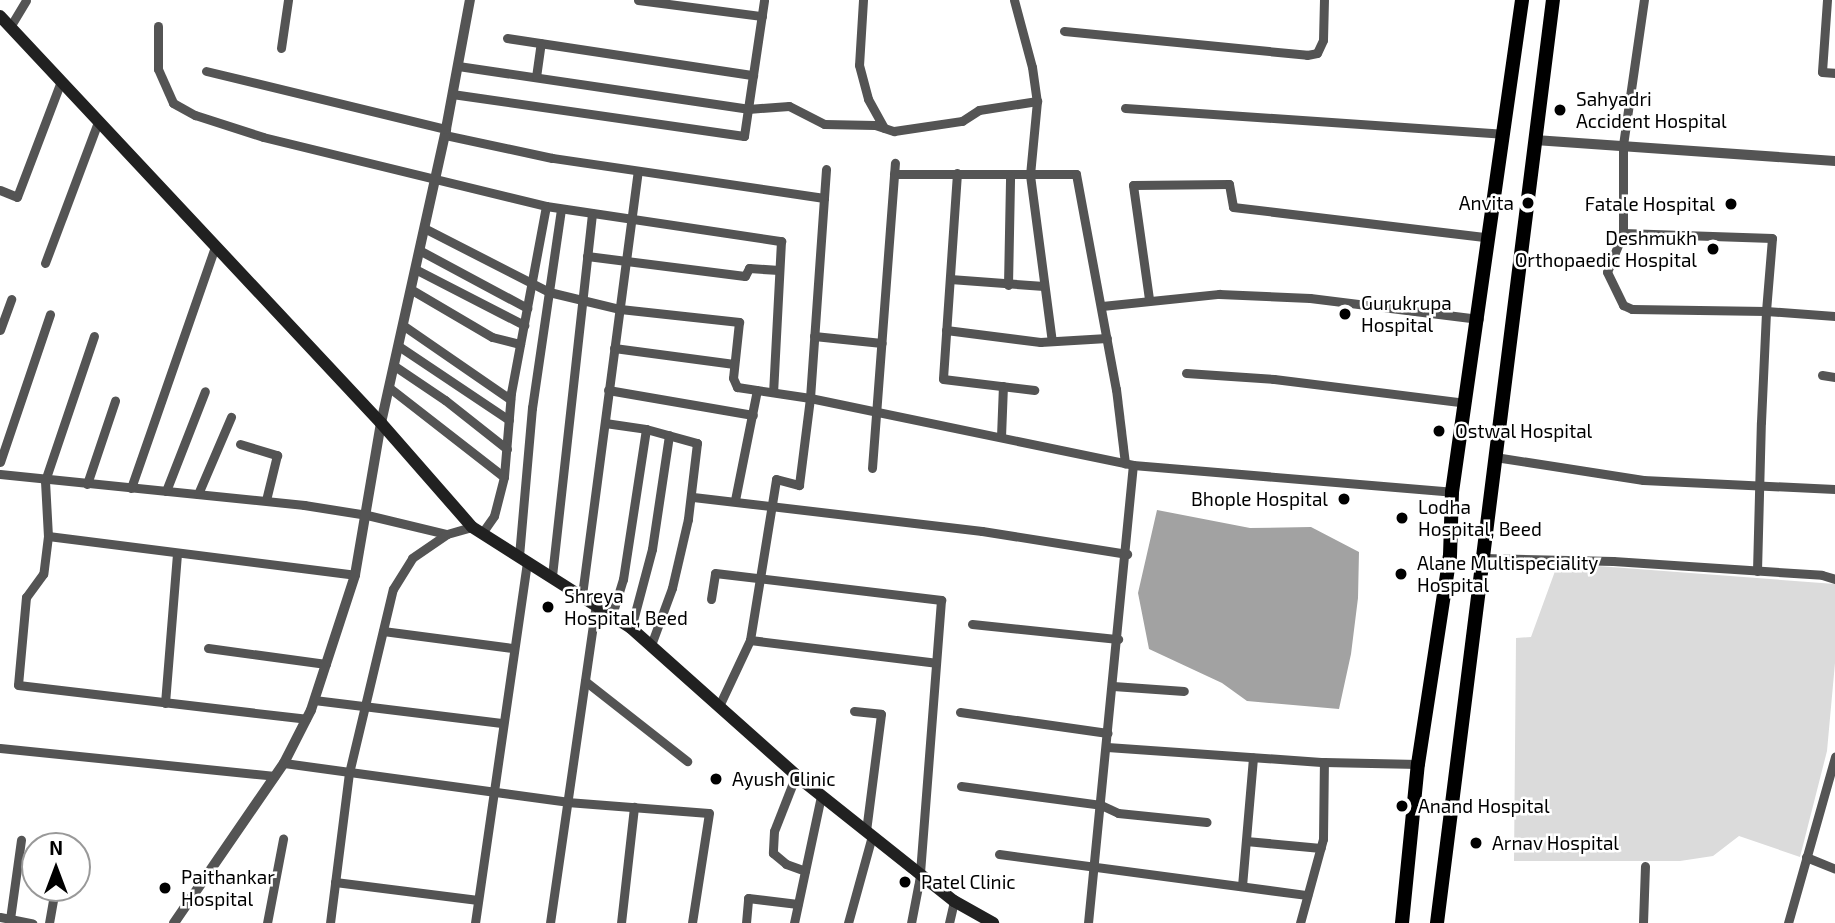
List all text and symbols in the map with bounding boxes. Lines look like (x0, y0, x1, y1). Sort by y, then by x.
place label: Sahyadri Accident Hospital (1576, 88, 1727, 132)
marker: Sahyadri Accident Hospital (1550, 100, 1570, 120)
place label: Anvita (1459, 192, 1514, 214)
place label: Fatale Hospital (1585, 193, 1715, 215)
marker: Fatale Hospital (1721, 194, 1741, 214)
marker: Anvita (1520, 195, 1536, 211)
place label: Deshmukh Orthopaedic Hospital (1515, 227, 1697, 271)
marker: Deshmukh Orthopaedic Hospital (1703, 239, 1723, 259)
place label: Gurukrupa Hospital (1361, 292, 1452, 336)
marker: Gurukrupa Hospital (1335, 304, 1355, 324)
place label: Ostwal Hospital (1455, 420, 1593, 442)
marker: Ostwal Hospital (1429, 421, 1449, 441)
place label: Bhople Hospital (1191, 488, 1328, 510)
marker: Bhople Hospital (1334, 489, 1354, 509)
place label: Lodha Hospital, Beed (1418, 496, 1542, 540)
marker: Lodha Hospital, Beed (1392, 508, 1412, 528)
place label: Alane Multispeciality Hospital (1417, 552, 1598, 596)
marker: Alane Multispeciality Hospital (1391, 564, 1411, 584)
place label: Shreya Hospital, Beed (564, 585, 688, 629)
marker: Shreya Hospital, Beed (538, 597, 558, 617)
place label: Ayush Clinic (732, 768, 835, 790)
marker: Ayush Clinic (706, 769, 726, 789)
place label: Anand Hospital (1418, 795, 1550, 817)
marker: Anand Hospital (1392, 796, 1412, 816)
north arrow (21, 832, 91, 902)
place label: Arnav Hospital (1492, 832, 1619, 854)
marker: Arnav Hospital (1466, 833, 1486, 853)
text: N (49, 836, 63, 859)
place label: Paithankar Hospital (181, 866, 275, 910)
place label: Patel Clinic (921, 871, 1016, 893)
marker: Patel Clinic (895, 872, 915, 892)
marker: Paithankar Hospital (155, 878, 175, 898)

